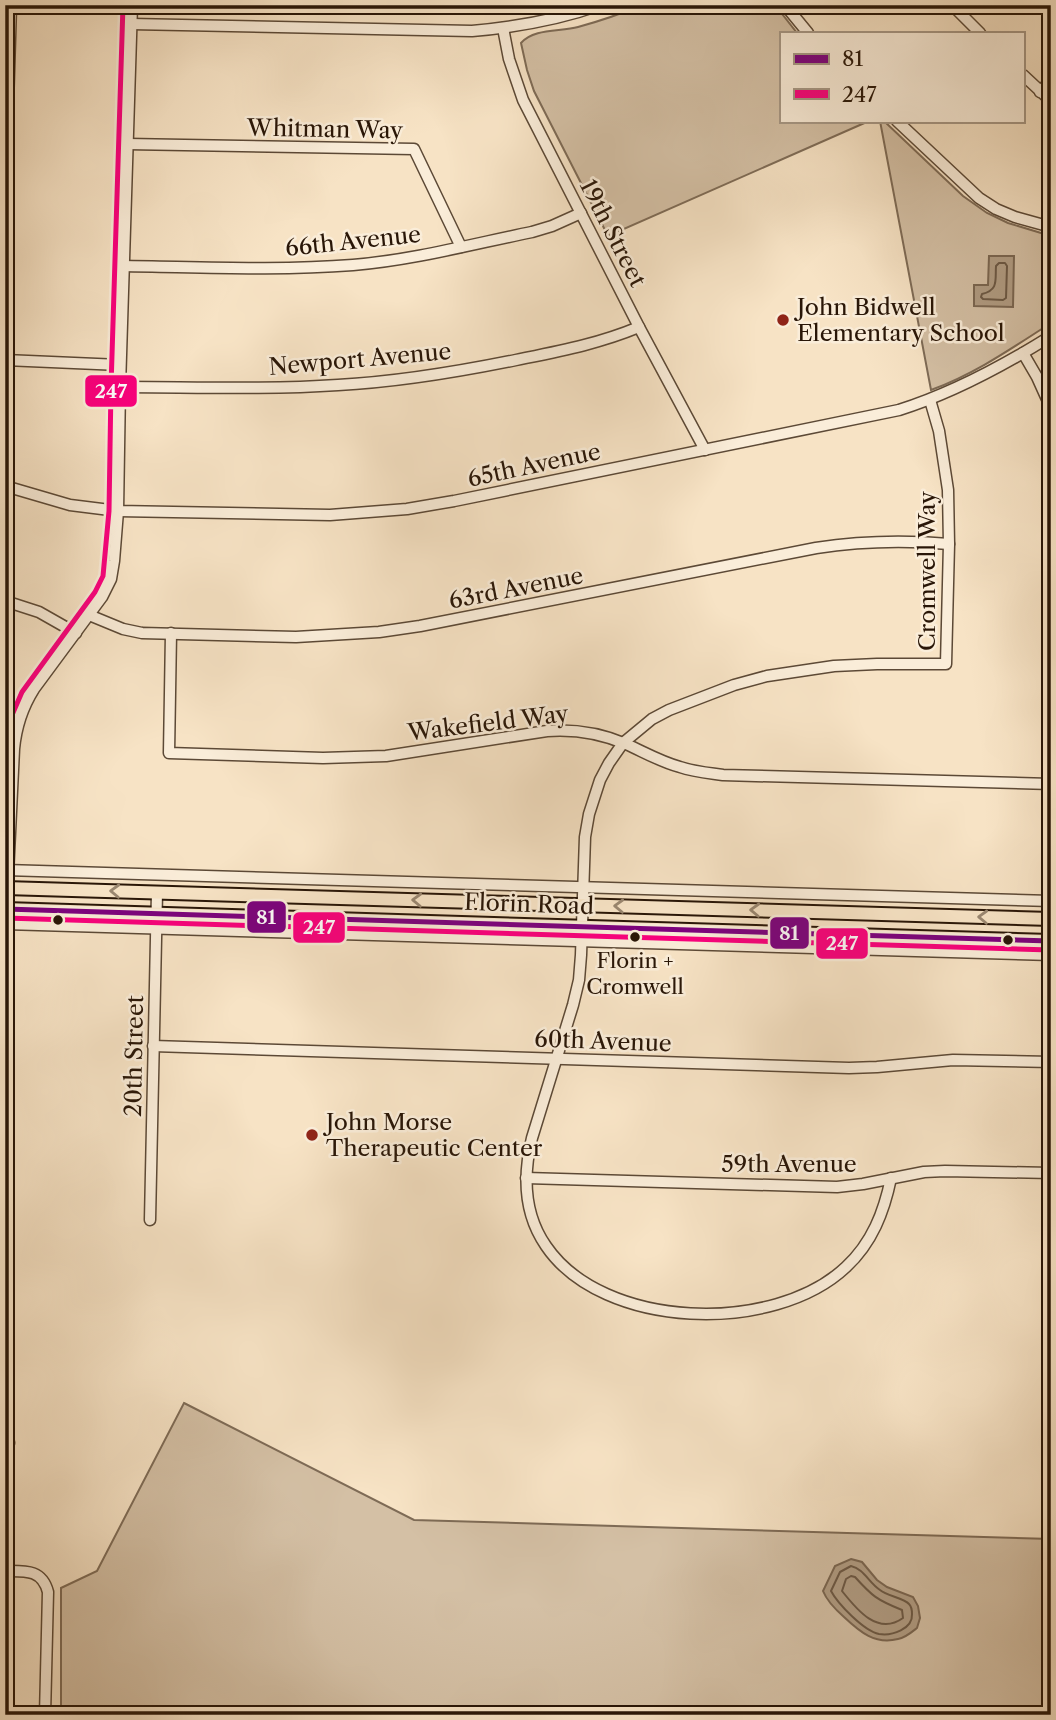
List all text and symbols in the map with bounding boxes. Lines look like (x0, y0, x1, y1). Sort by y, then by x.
legend (780, 32, 1024, 122)
text: 81 (842, 46, 863, 71)
text: 247 (842, 82, 877, 107)
street label: Whitman Way (246, 114, 403, 144)
street label: 19th Street (574, 175, 652, 291)
street label: 66th Avenue (284, 220, 422, 262)
place label: John Bidwell Elementary School (794, 293, 1005, 347)
marker: John Bidwell Elementary School (775, 312, 791, 328)
street label: Newport Avenue (268, 337, 452, 381)
line badge: 247 (84, 374, 138, 408)
text: 247 (95, 380, 127, 403)
street label: 65th Avenue (465, 437, 603, 493)
street label: Cromwell Way (913, 491, 941, 651)
street label: 63rd Avenue (446, 561, 586, 615)
street label: Wakefield Way (405, 699, 570, 747)
one-way arrow (109, 884, 120, 899)
street label: Florin Road (464, 888, 594, 920)
one-way arrow (411, 892, 422, 907)
one-way arrow (614, 898, 625, 913)
line badge: 81 (246, 900, 287, 934)
one-way arrow (749, 902, 760, 918)
text: 81 (256, 906, 277, 929)
one-way arrow (977, 909, 988, 924)
line badge: 247 (292, 911, 346, 944)
unlabelled marker (51, 913, 65, 927)
text: 247 (303, 916, 335, 939)
line badge: 81 (769, 916, 810, 950)
text: 81 (779, 922, 800, 945)
line badge: 247 (815, 927, 869, 960)
marker: Florin + Cromwell (628, 930, 642, 944)
text: 247 (826, 932, 858, 955)
unlabelled marker (1001, 933, 1015, 947)
place label: Florin + Cromwell (586, 948, 684, 999)
street label: 20th Street (119, 995, 149, 1117)
street label: 60th Avenue (534, 1025, 672, 1057)
place label: John Morse Therapeutic Center (323, 1108, 543, 1162)
marker: John Morse Therapeutic Center (304, 1127, 320, 1143)
street label: 59th Avenue (721, 1150, 857, 1178)

